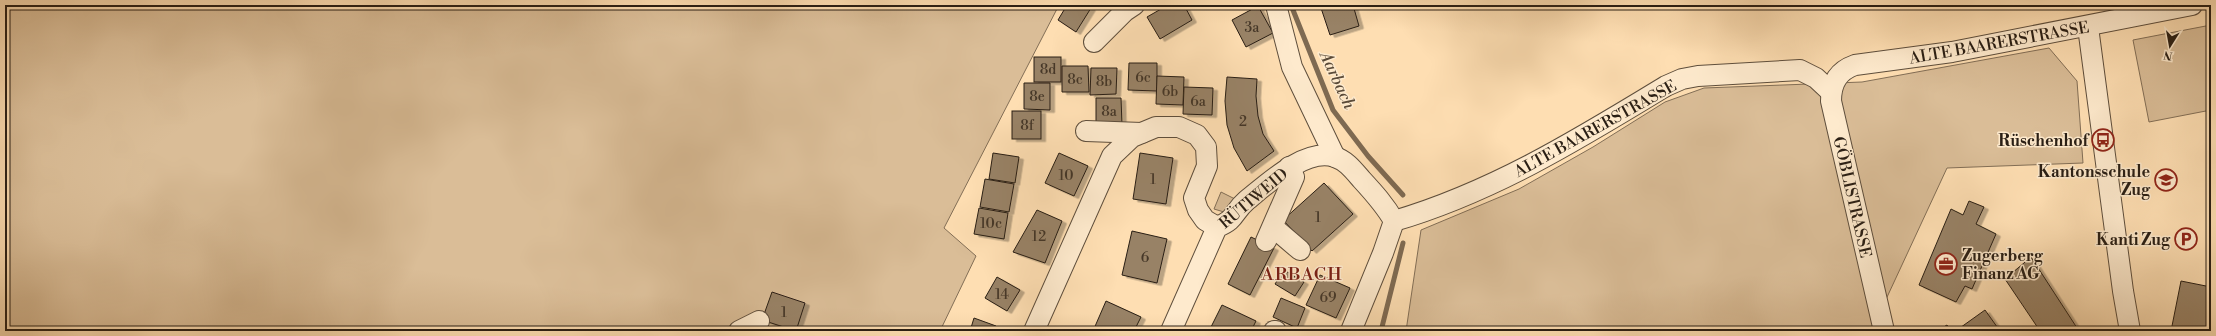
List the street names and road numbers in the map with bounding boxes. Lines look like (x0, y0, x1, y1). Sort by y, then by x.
street label: ALTE BAARERSTRASSE (1907, 17, 2091, 69)
street label: ALTE BAARERSTRASSE (1510, 76, 1680, 182)
street label: GÖBLISTRASSE (1828, 134, 1878, 260)
street label: RÜTIWEID (1214, 163, 1292, 233)

